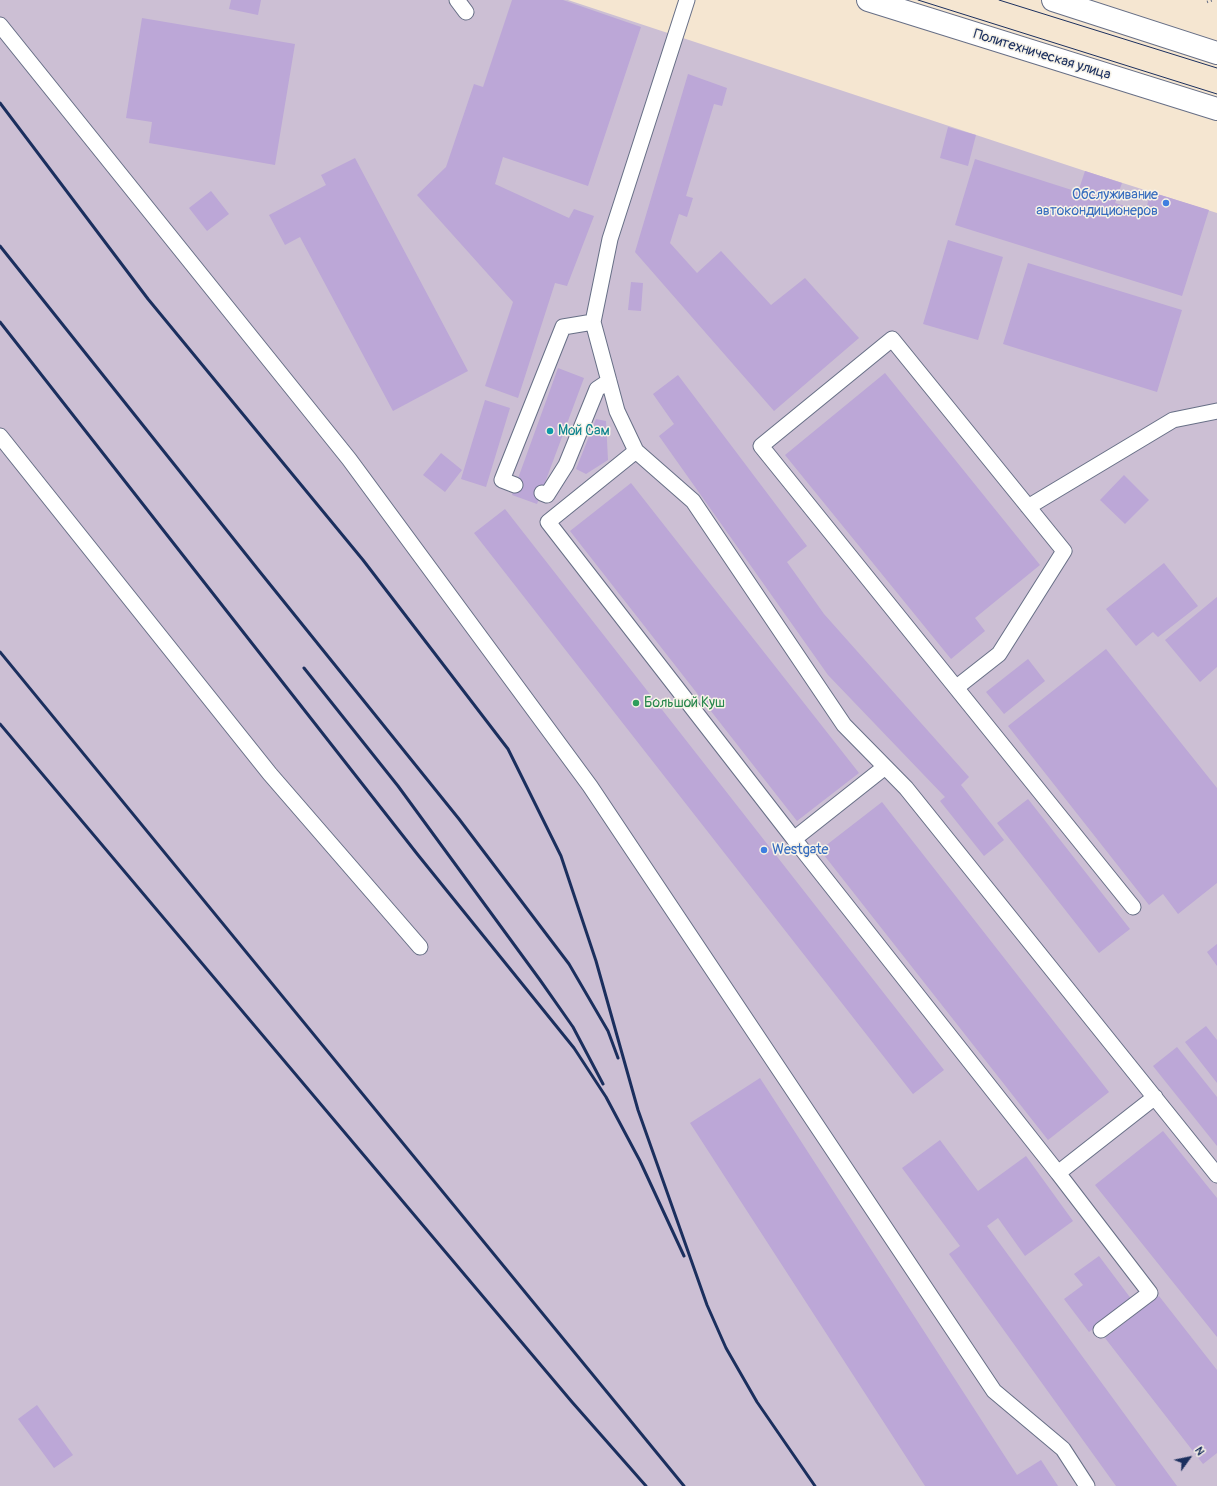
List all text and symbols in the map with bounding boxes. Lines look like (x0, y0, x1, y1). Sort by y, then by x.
street label: Политехническая улица (971, 26, 1113, 84)
place label: Обслуживание автокондиционеров (1036, 187, 1158, 220)
marker: Обслуживание автокондиционеров (1161, 198, 1171, 208)
place label: Мой Сам (558, 423, 610, 439)
marker: Мой Сам (545, 426, 555, 436)
place label: Большой Куш (644, 695, 725, 711)
marker: Большой Куш (631, 698, 641, 708)
place label: Westgate (772, 842, 828, 858)
marker: Westgate (759, 845, 769, 855)
north arrow (1169, 1438, 1209, 1478)
text: N (1192, 1445, 1207, 1458)

